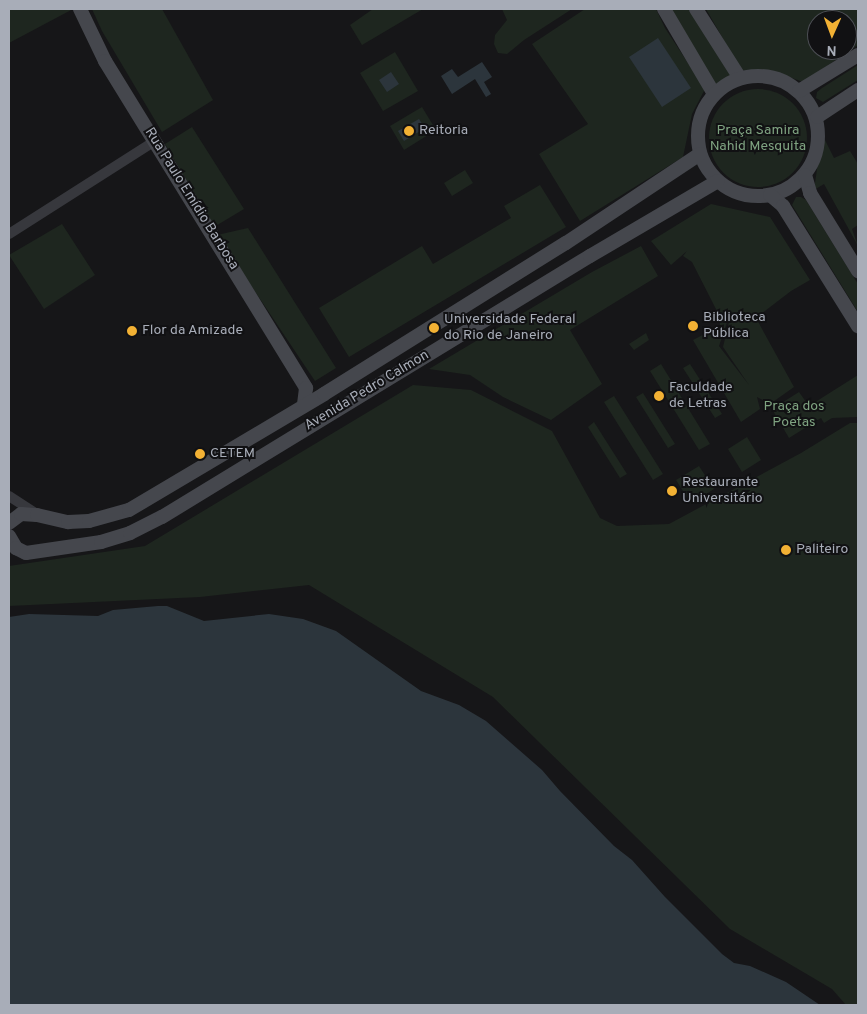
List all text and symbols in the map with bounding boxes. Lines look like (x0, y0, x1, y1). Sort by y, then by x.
north arrow (807, 10, 857, 60)
text: N (826, 41, 837, 58)
place label: Reitoria (419, 123, 468, 139)
park label: Praça Samira Nahid Mesquita (710, 123, 806, 156)
street label: Rua Paulo Emídio Barbosa (140, 125, 242, 273)
marker: Reitoria (403, 125, 415, 137)
place label: Biblioteca Pública (703, 310, 766, 342)
place label: Universidade Federal do Rio de Janeiro (444, 312, 576, 344)
marker: Biblioteca Pública (687, 320, 699, 332)
marker: Universidade Federal do Rio de Janeiro (428, 322, 440, 334)
place label: Flor da Amizade (142, 323, 243, 339)
marker: Flor da Amizade (126, 325, 138, 337)
street label: Avenida Pedro Calmon (302, 347, 432, 435)
place label: Faculdade de Letras (669, 380, 733, 412)
marker: Faculdade de Letras (653, 390, 665, 402)
park label: Praça dos Poetas (763, 399, 825, 432)
place label: CETEM (210, 446, 255, 462)
marker: CETEM (194, 448, 206, 460)
place label: Restaurante Universitário (682, 475, 763, 508)
marker: Restaurante Universitário (666, 485, 678, 497)
place label: Paliteiro (796, 542, 848, 558)
marker: Paliteiro (780, 544, 792, 556)

